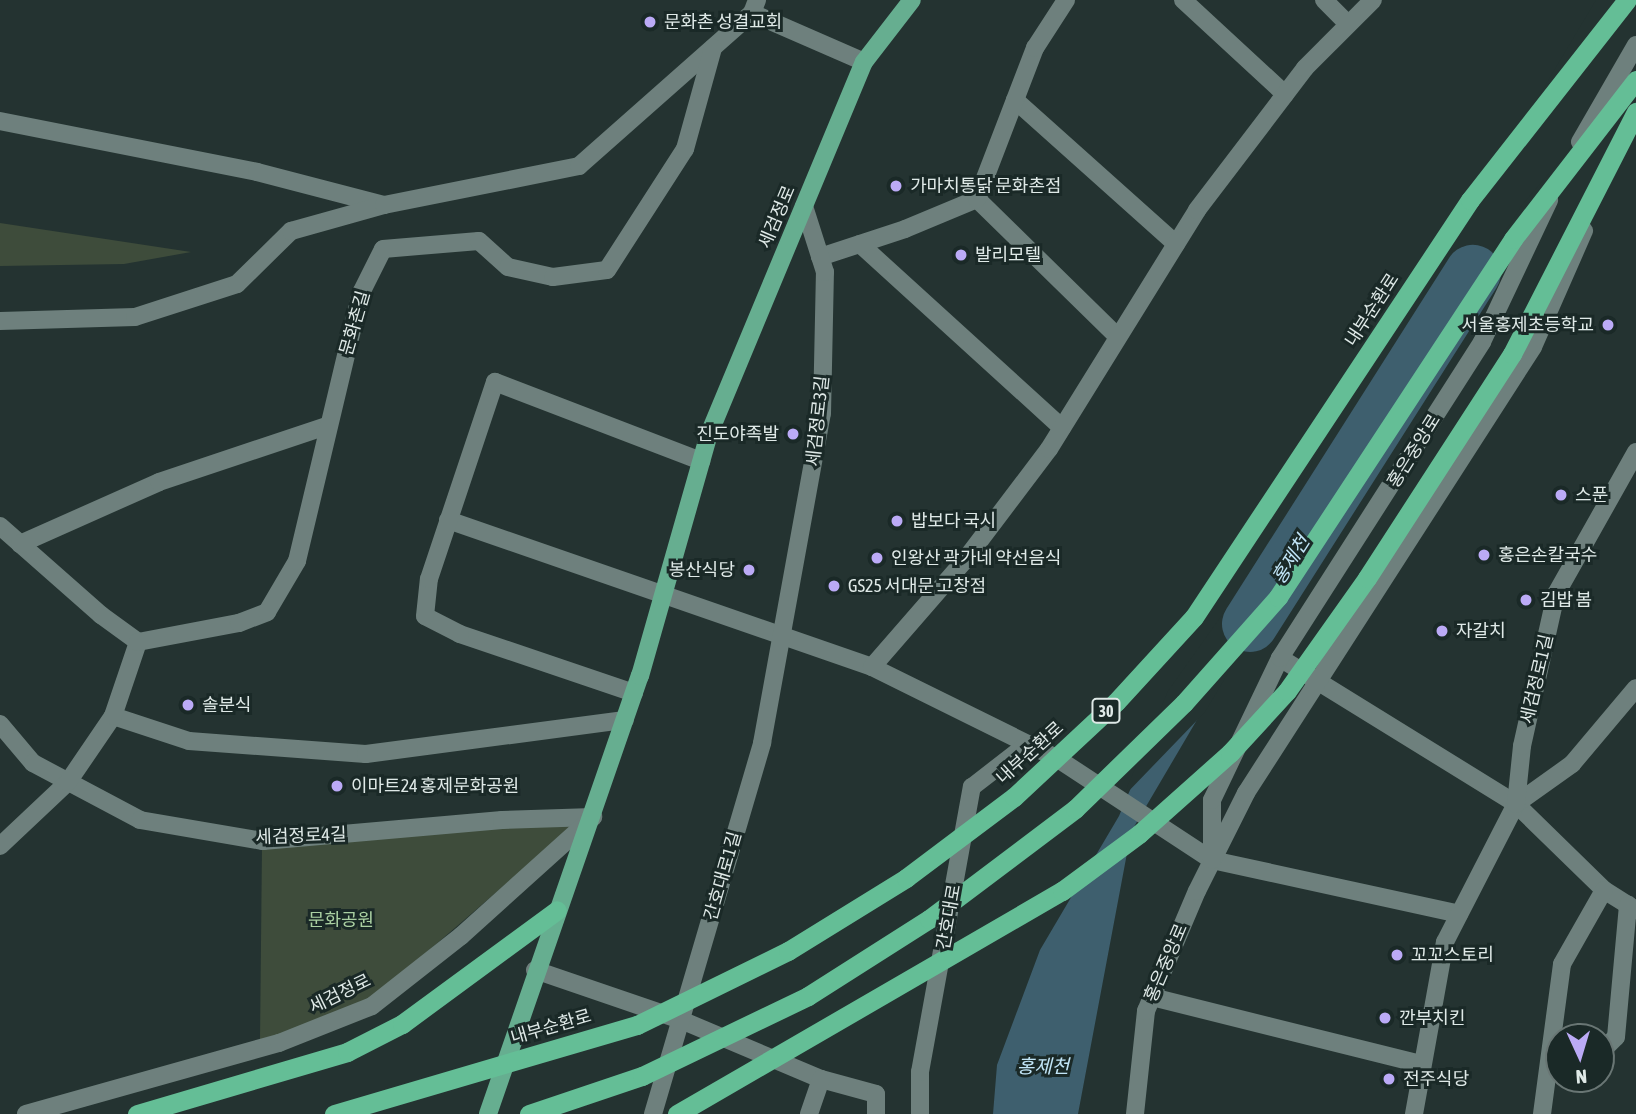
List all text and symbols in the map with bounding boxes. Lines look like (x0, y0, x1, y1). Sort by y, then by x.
place label: 문화촌 성결교회 (664, 11, 782, 33)
marker: 문화촌 성결교회 (642, 14, 658, 30)
place label: 가마치통닭 문화촌점 (910, 175, 1062, 197)
marker: 가마치통닭 문화촌점 (888, 178, 904, 194)
street label: 세검정로 (754, 182, 800, 252)
place label: 발리모텔 (975, 244, 1041, 266)
marker: 발리모텔 (953, 247, 969, 263)
street label: 내부순환로 (1340, 269, 1404, 351)
street label: 문화촌길 (335, 288, 375, 358)
place label: 서울홍제초등학교 (1462, 314, 1594, 336)
marker: 서울홍제초등학교 (1600, 317, 1616, 333)
street label: 세검정로3길 (802, 374, 834, 468)
street label: 홍은중앙로 (1383, 410, 1445, 492)
place label: 진도야족발 (696, 423, 779, 445)
marker: 진도야족발 (785, 426, 801, 442)
place label: 스푼 (1575, 484, 1608, 506)
marker: 스푼 (1553, 487, 1569, 503)
place label: 밥보다 국시 (911, 510, 996, 532)
marker: 밥보다 국시 (889, 513, 905, 529)
water label: 홍제천 (1267, 532, 1315, 588)
place label: 홍은손칼국수 (1498, 544, 1597, 566)
place label: 인왕산 곽가네 약선음식 (891, 547, 1062, 569)
marker: 홍은손칼국수 (1476, 547, 1492, 563)
marker: 인왕산 곽가네 약선음식 (869, 550, 885, 566)
place label: 봉산식당 (669, 559, 735, 581)
marker: 봉산식당 (741, 562, 757, 578)
place label: GS25 서대문 고창점 (848, 575, 986, 597)
marker: GS25 서대문 고창점 (826, 578, 842, 594)
place label: 김밥 봄 (1540, 589, 1592, 611)
marker: 김밥 봄 (1518, 592, 1534, 608)
place label: 자갈치 (1456, 620, 1506, 642)
marker: 자갈치 (1434, 623, 1450, 639)
street label: 세검정로1길 (1516, 632, 1558, 726)
place label: 솔분식 (202, 694, 252, 716)
marker: 솔분식 (180, 697, 196, 713)
road number: 30 (1090, 698, 1122, 724)
street label: 내부순환로 (992, 717, 1068, 789)
place label: 이마트24 홍제문화공원 (351, 775, 519, 797)
marker: 이마트24 홍제문화공원 (329, 778, 345, 794)
street label: 세검정로4길 (255, 824, 347, 848)
street label: 간호대로1길 (700, 829, 746, 923)
street label: 간호대로 (933, 883, 965, 951)
park label: 문화공원 (308, 909, 374, 931)
street label: 홍은중앙로 (1140, 921, 1192, 1005)
place label: 꼬꼬스토리 (1411, 944, 1494, 966)
marker: 꼬꼬스토리 (1389, 947, 1405, 963)
street label: 세검정로 (305, 970, 375, 1018)
street label: 내부순환로 (508, 1005, 594, 1049)
place label: 깐부치킨 (1399, 1007, 1465, 1029)
marker: 깐부치킨 (1377, 1010, 1393, 1026)
north arrow (1545, 1023, 1615, 1093)
water label: 홍제천 (1017, 1056, 1069, 1078)
text: N (1575, 1066, 1588, 1088)
place label: 전주식당 (1403, 1068, 1469, 1090)
marker: 전주식당 (1381, 1071, 1397, 1087)

